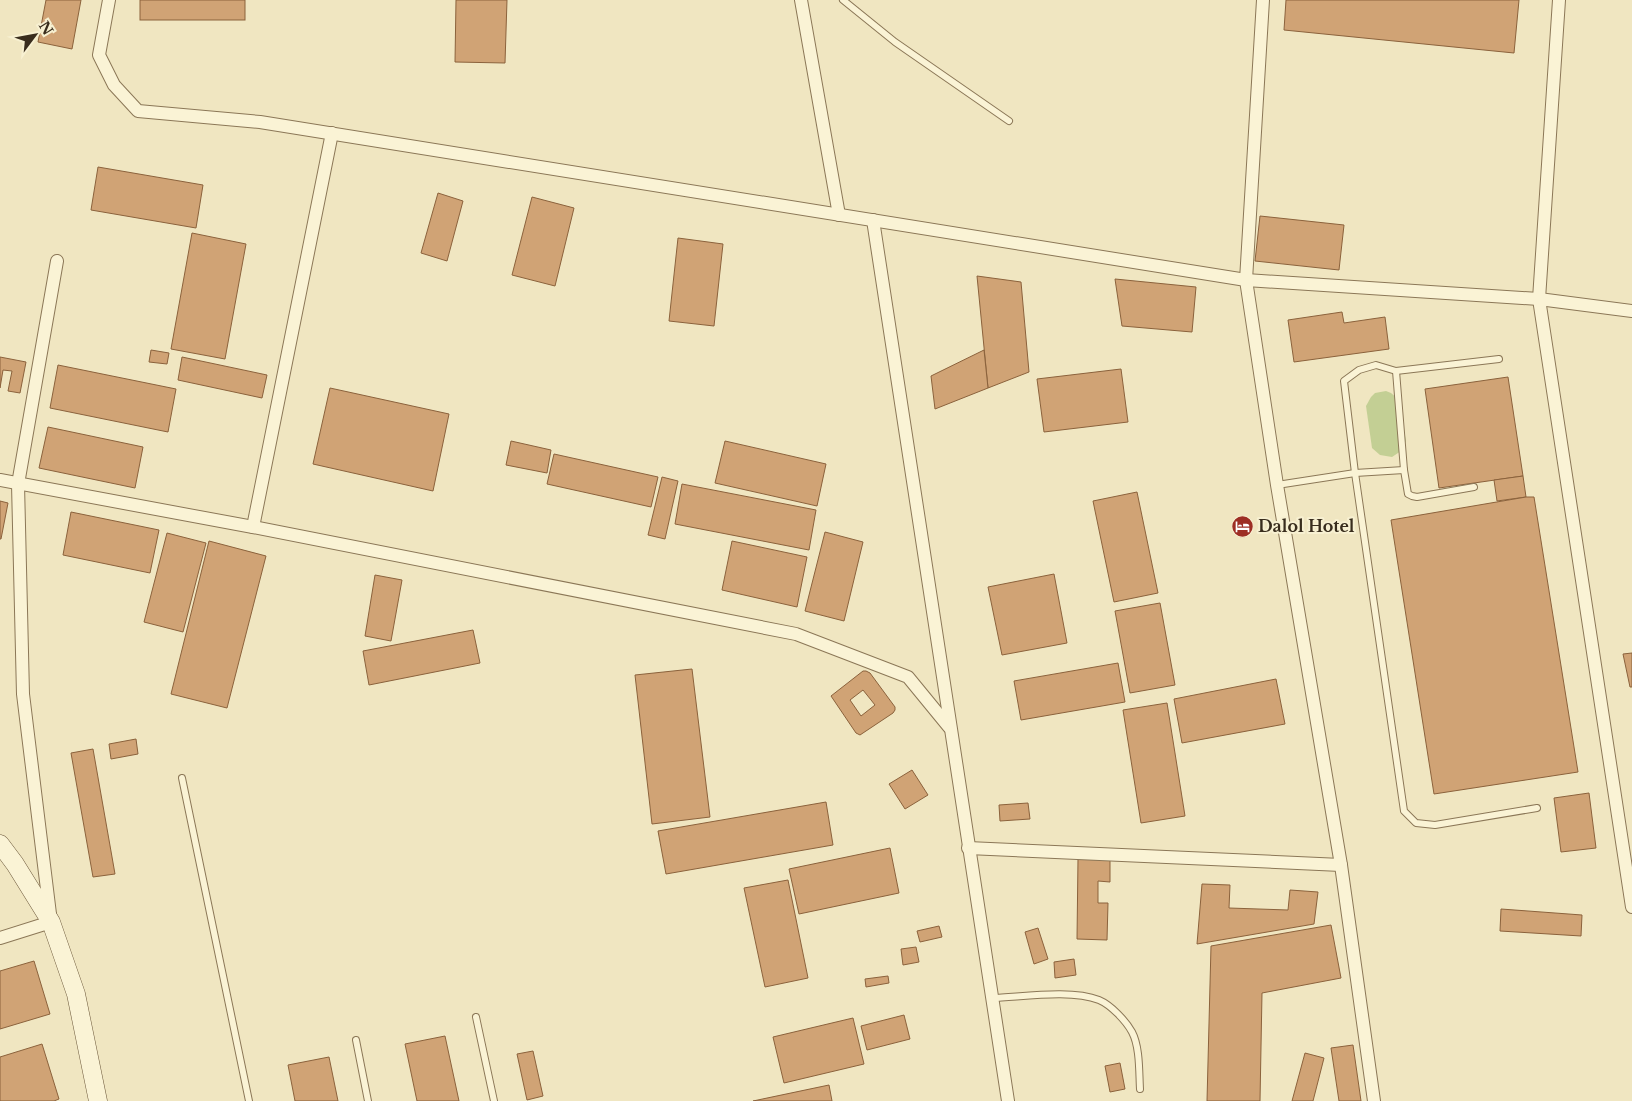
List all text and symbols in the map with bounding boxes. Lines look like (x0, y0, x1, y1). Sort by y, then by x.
north arrow (10, 10, 60, 60)
text: N (35, 18, 57, 38)
hotel icon: Dalol Hotel (1230, 514, 1254, 538)
place label: Dalol Hotel (1258, 516, 1355, 536)

